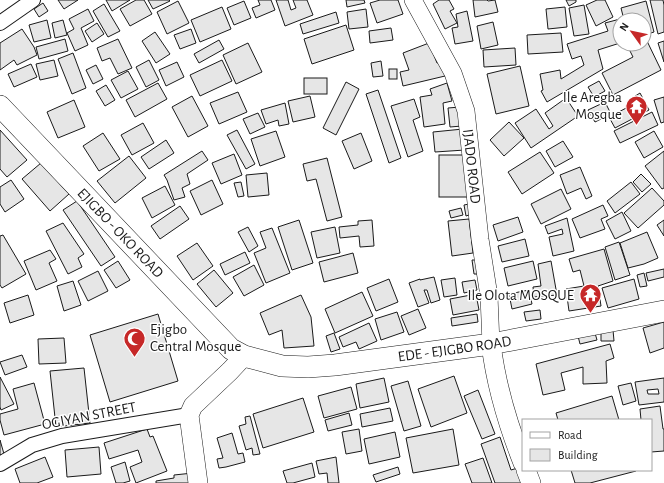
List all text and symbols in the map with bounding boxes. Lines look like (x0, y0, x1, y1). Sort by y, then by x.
north arrow (612, 12, 652, 52)
text: N (617, 21, 631, 33)
place label: Ile Aregba Mosque (563, 90, 622, 122)
temple icon: Ile Aregba Mosque (624, 93, 650, 126)
street label: IJADO ROAD (461, 128, 484, 205)
street label: EJIGBO - OKO ROAD (75, 185, 167, 281)
temple icon: Ile Olota MOSQUE (577, 282, 603, 315)
place label: Ile Olota MOSQUE (467, 288, 574, 303)
place label: Ejigbo Central Mosque (150, 322, 241, 354)
mosque icon: Ejigbo Central Mosque (121, 325, 147, 358)
street label: EDE - EJIGBO ROAD (397, 333, 513, 364)
street label: OGIYAN STREET (41, 399, 138, 432)
legend (522, 419, 652, 471)
text: Road (558, 429, 582, 441)
text: Building (558, 449, 598, 461)

